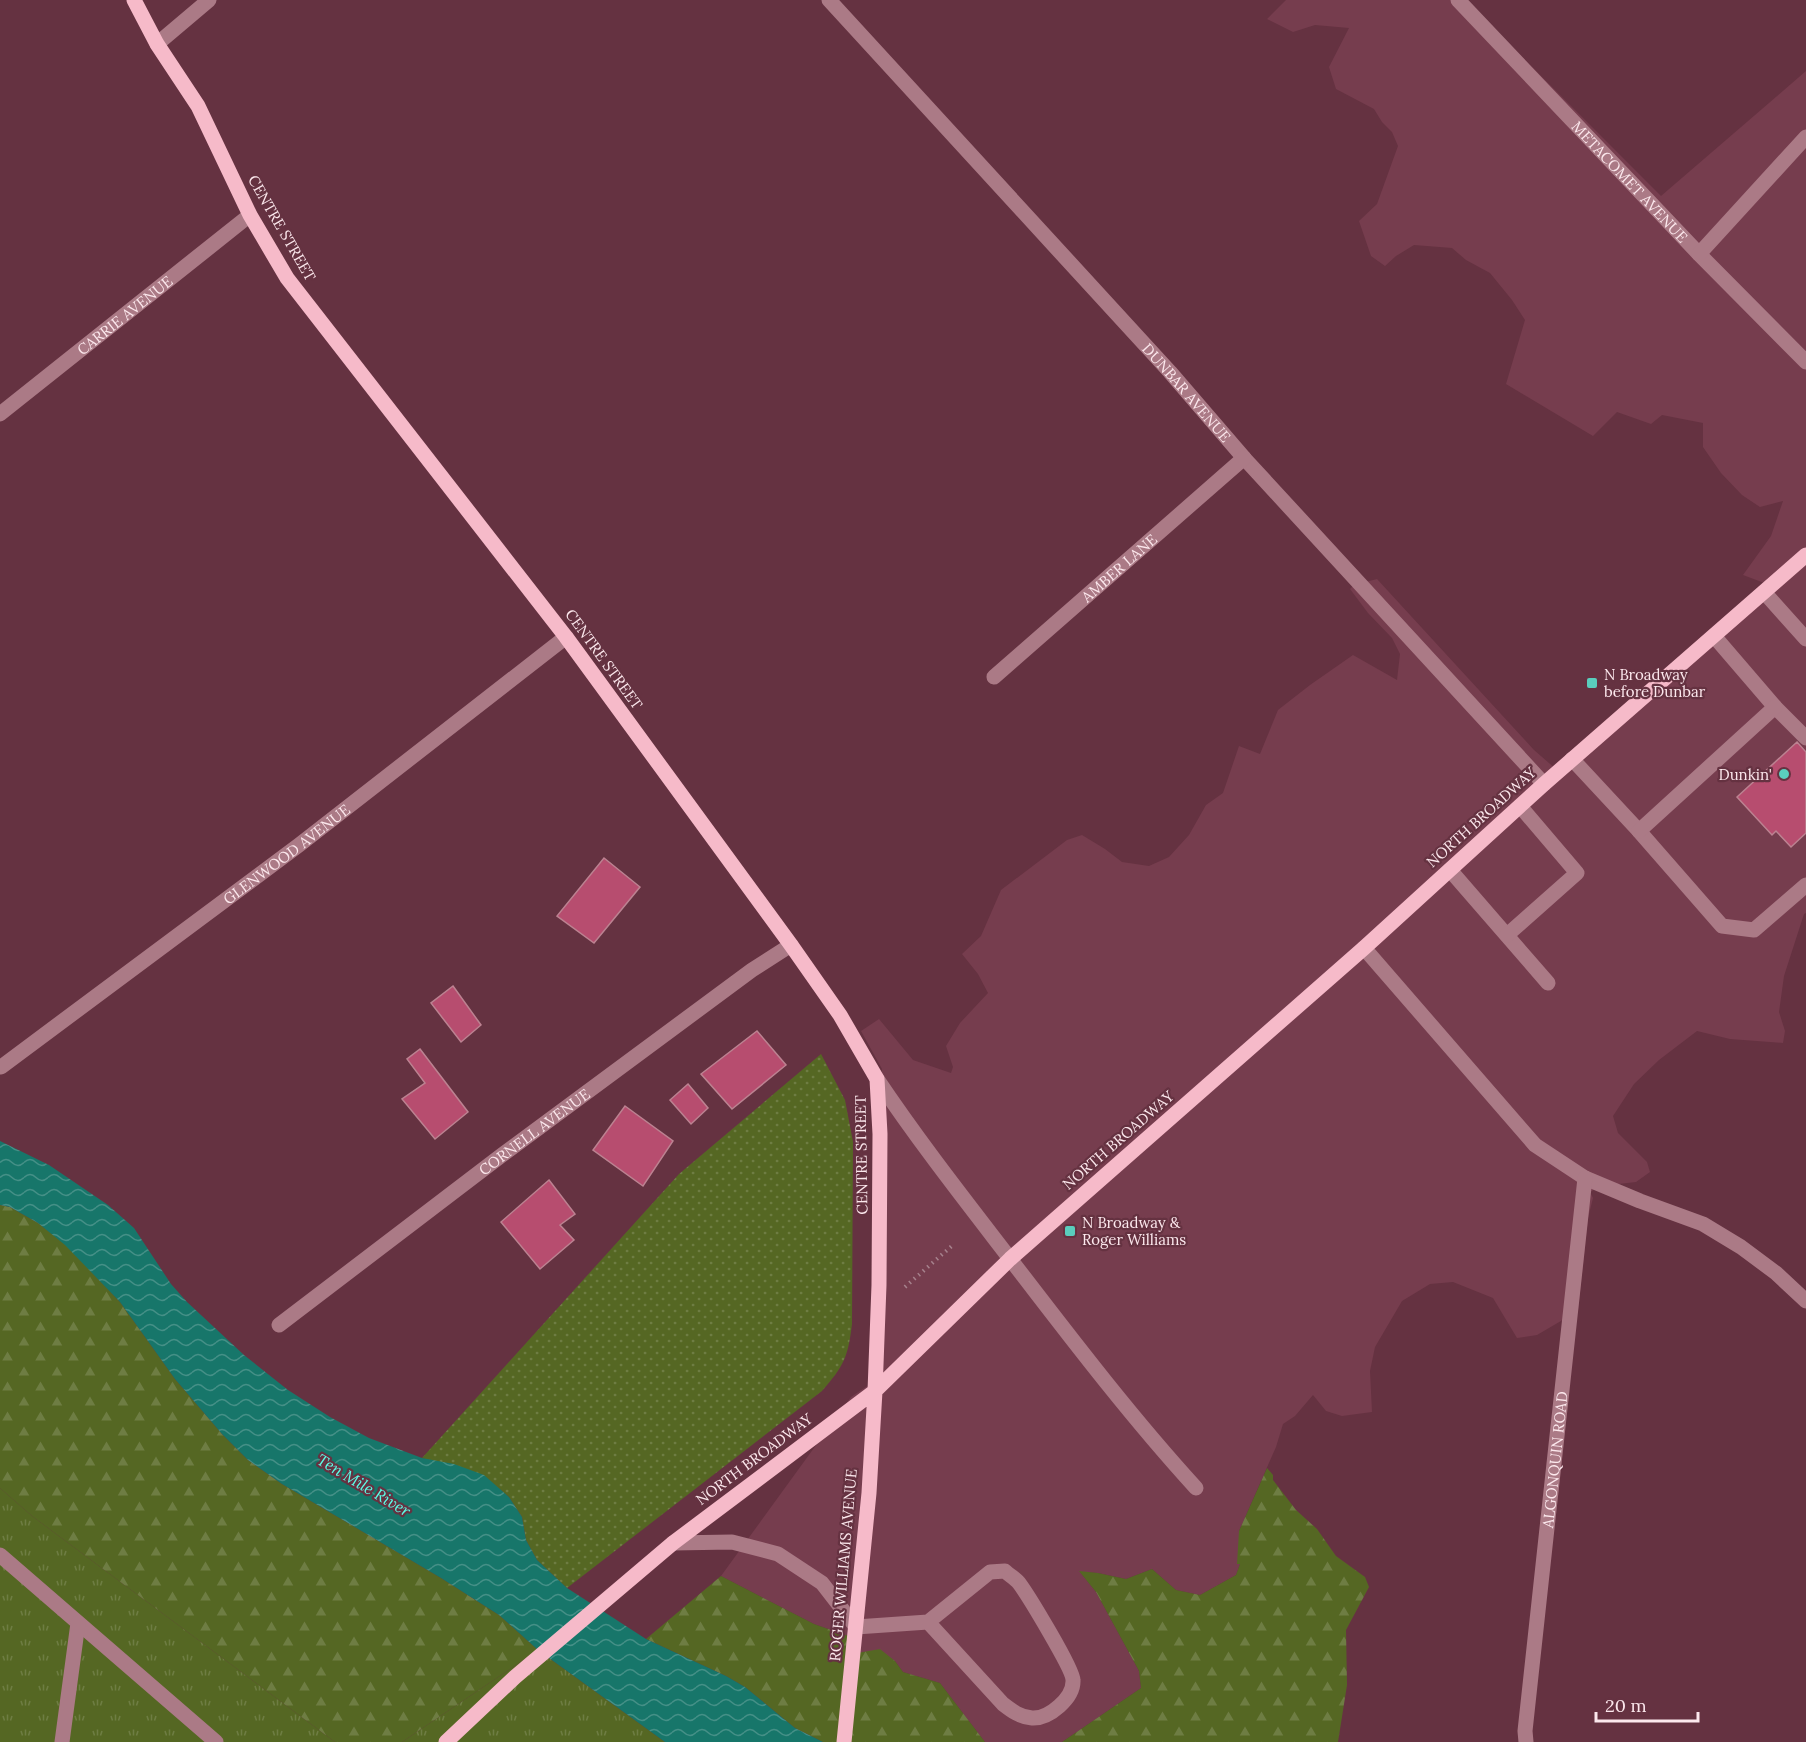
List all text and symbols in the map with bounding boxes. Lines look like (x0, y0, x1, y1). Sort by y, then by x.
street label: METACOMET AVENUE (1568, 117, 1692, 246)
street label: CENTRE STREET (244, 172, 320, 285)
street label: CARRIE AVENUE (73, 271, 176, 359)
street label: DUNBAR AVENUE (1138, 339, 1235, 446)
street label: AMBER LANE (1076, 529, 1161, 606)
street label: CENTRE STREET (561, 605, 647, 713)
place label: N Broadway before Dunbar (1604, 665, 1706, 701)
marker: N Broadway before Dunbar (1585, 676, 1599, 690)
street label: NORTH BROADWAY (1422, 762, 1540, 871)
place label: Dunkin' (1718, 765, 1772, 784)
marker: Dunkin' (1777, 767, 1791, 781)
street label: GLENWOOD AVENUE (219, 800, 353, 908)
street label: CORNELL AVENUE (475, 1084, 593, 1179)
street label: NORTH BROADWAY (1059, 1086, 1178, 1193)
street label: CENTRE STREET (850, 1095, 872, 1215)
place label: N Broadway & Roger Williams (1082, 1213, 1186, 1249)
marker: N Broadway & Roger Williams (1063, 1224, 1077, 1238)
street label: ALGONQUIN ROAD (1537, 1390, 1571, 1530)
street label: NORTH BROADWAY (692, 1409, 816, 1509)
water label: Ten Mile River (314, 1449, 415, 1521)
street label: ROGER WILLIAMS AVENUE (825, 1468, 861, 1662)
scale bar (1596, 1685, 1698, 1723)
text: 20 m (1605, 1694, 1647, 1717)

